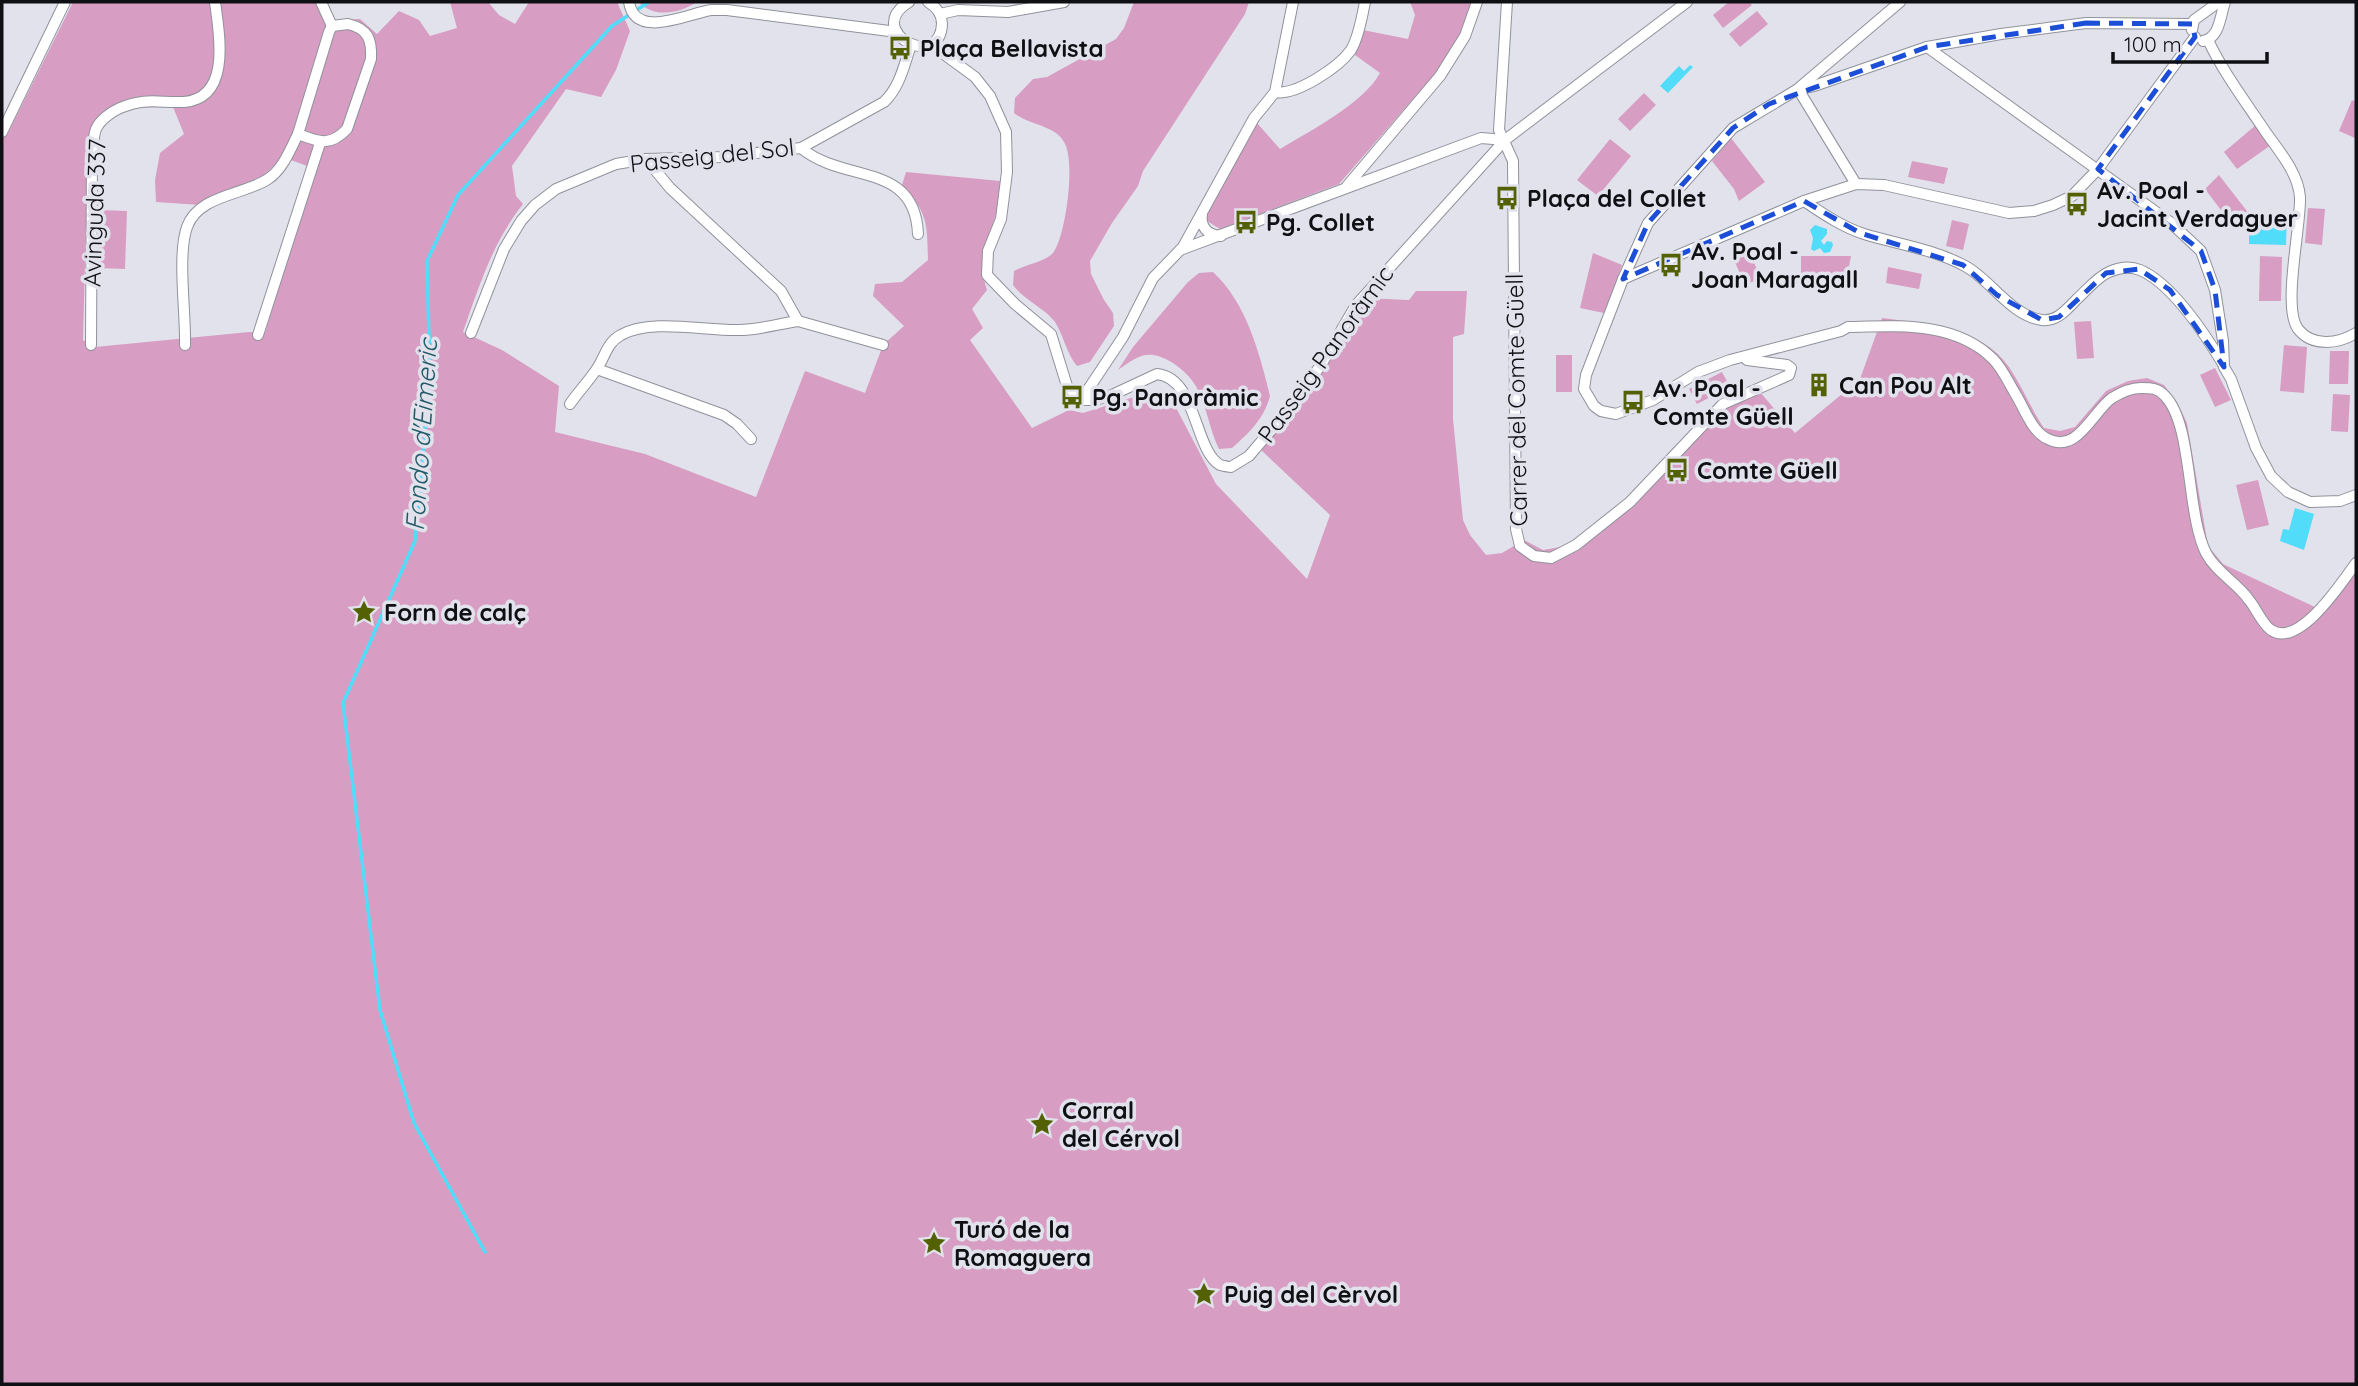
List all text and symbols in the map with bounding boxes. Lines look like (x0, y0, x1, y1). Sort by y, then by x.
scale bar (2113, 21, 2267, 65)
text: 100 m (2124, 31, 2182, 57)
place label: Plaça Bellavista (920, 33, 1104, 63)
bus stop icon: Plaça Bellavista (886, 34, 914, 62)
street label: Passeig del Sol (628, 131, 796, 179)
street label: Avinguda 337 (76, 138, 112, 288)
place label: Av. Poal - Jacint Verdaguer (2097, 175, 2298, 233)
place label: Plaça del Collet (1527, 183, 1706, 213)
bus stop icon: Plaça del Collet (1493, 184, 1521, 212)
bus stop icon: Av. Poal - Jacint Verdaguer (2063, 190, 2091, 218)
place label: Pg. Collet (1266, 207, 1375, 237)
bus stop icon: Pg. Collet (1232, 208, 1260, 236)
place label: Av. Poal - Joan Maragall (1691, 236, 1858, 294)
bus stop icon: Av. Poal - Joan Maragall (1657, 251, 1685, 279)
street label: Passeig Panoràmic (1251, 260, 1399, 448)
street label: Carrer del Comte Güell (1499, 273, 1533, 527)
water label: Fondo d'Eimeric (398, 335, 444, 532)
place label: Can Pou Alt (1839, 370, 1972, 400)
building icon: Can Pou Alt (1805, 371, 1833, 399)
place label: Av. Poal - Comte Güell (1653, 373, 1794, 431)
place label: Pg. Panoràmic (1092, 382, 1258, 412)
bus stop icon: Pg. Panoràmic (1058, 383, 1086, 411)
bus stop icon: Av. Poal - Comte Güell (1619, 388, 1647, 416)
place label: Comte Güell (1697, 455, 1838, 485)
bus stop icon: Comte Güell (1663, 456, 1691, 484)
place label: Forn de calç (384, 597, 526, 627)
place icon: Forn de calç (350, 598, 378, 626)
place label: Corral del Cérvol (1062, 1095, 1180, 1153)
place icon: Corral del Cérvol (1028, 1110, 1056, 1138)
place label: Turó de la Romaguera (954, 1214, 1091, 1272)
place icon: Turó de la Romaguera (920, 1229, 948, 1257)
place label: Puig del Cèrvol (1224, 1279, 1398, 1309)
place icon: Puig del Cèrvol (1190, 1280, 1218, 1308)

